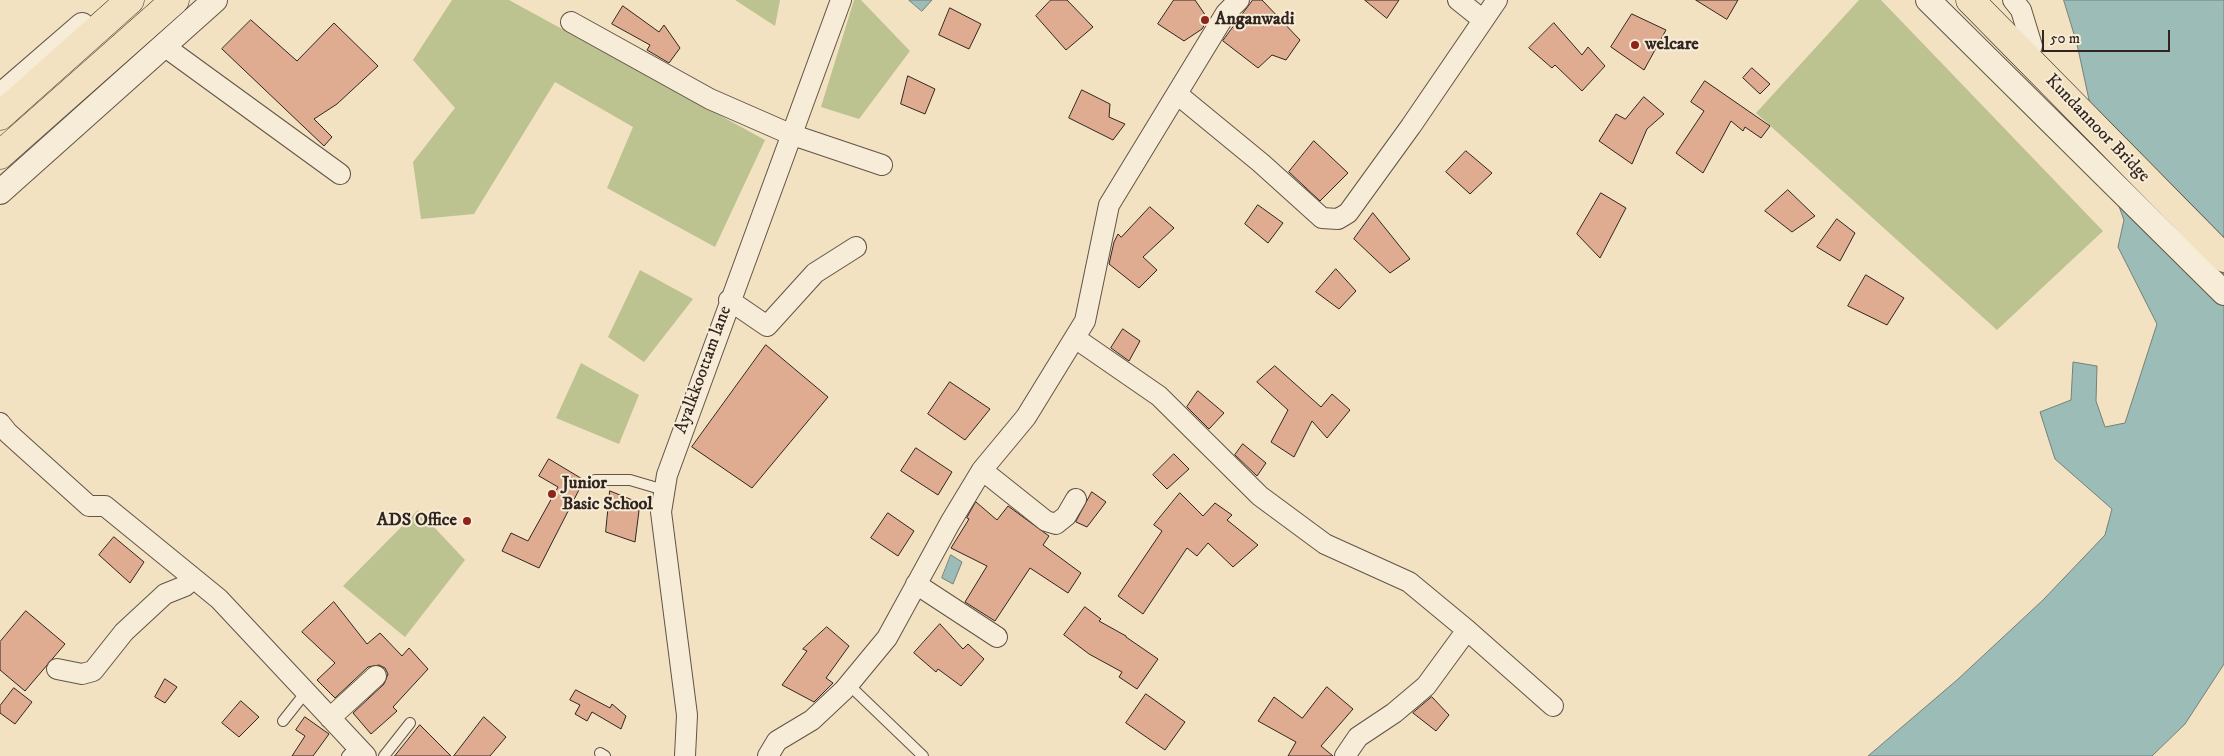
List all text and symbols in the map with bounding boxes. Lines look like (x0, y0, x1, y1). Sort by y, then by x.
place label: Anganwadi (1215, 9, 1294, 31)
marker: Anganwadi (1199, 14, 1211, 26)
scale bar (2044, 20, 2172, 52)
text: 50 m (2050, 29, 2080, 48)
place label: welcare (1645, 34, 1699, 56)
marker: welcare (1629, 39, 1641, 51)
street label: Kundannoor Bridge (2040, 71, 2154, 187)
street label: Ayalkkoottam lane (671, 303, 737, 437)
place label: Junior Basic School (562, 473, 653, 516)
marker: Junior Basic School (546, 488, 558, 500)
place label: ADS Office (377, 510, 457, 532)
marker: ADS Office (461, 515, 473, 527)

